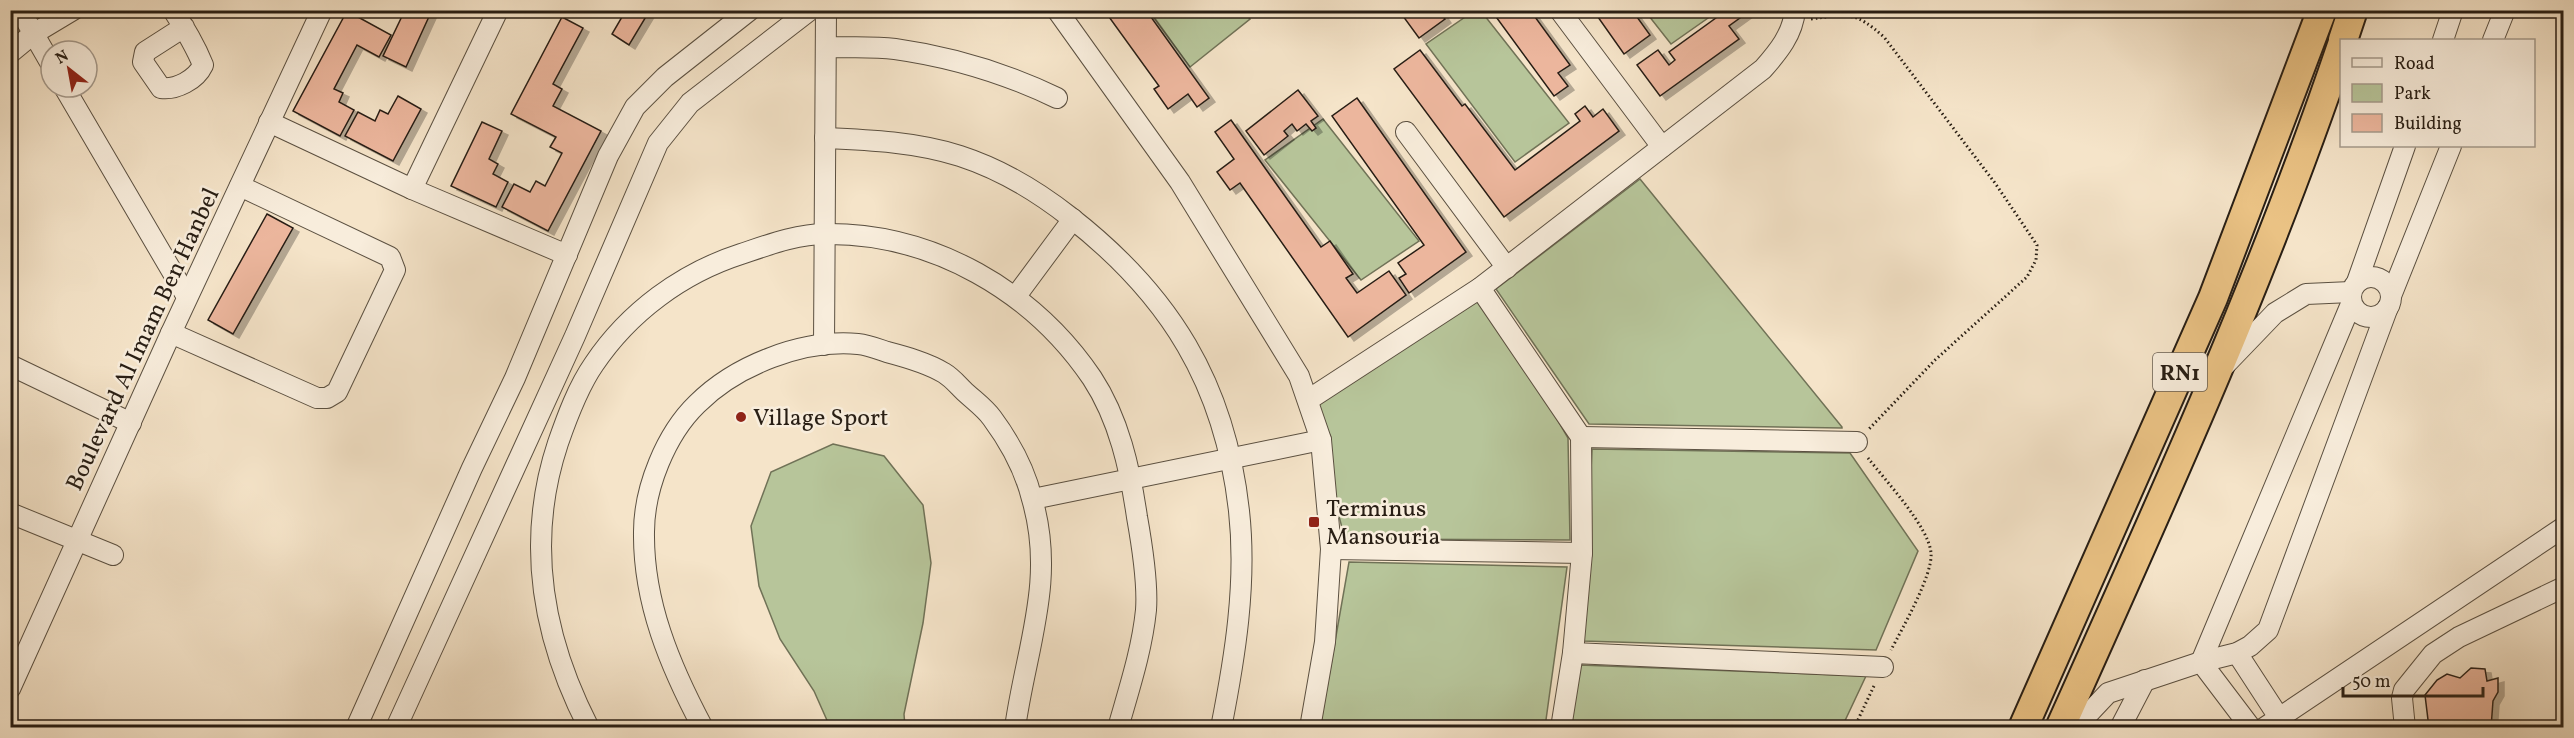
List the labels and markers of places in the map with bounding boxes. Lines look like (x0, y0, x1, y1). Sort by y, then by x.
place label: Village Sport (753, 402, 888, 436)
marker: Village Sport (734, 410, 748, 424)
place label: Terminus Mansouria (1326, 493, 1440, 555)
marker: Terminus Mansouria (1307, 515, 1321, 529)

